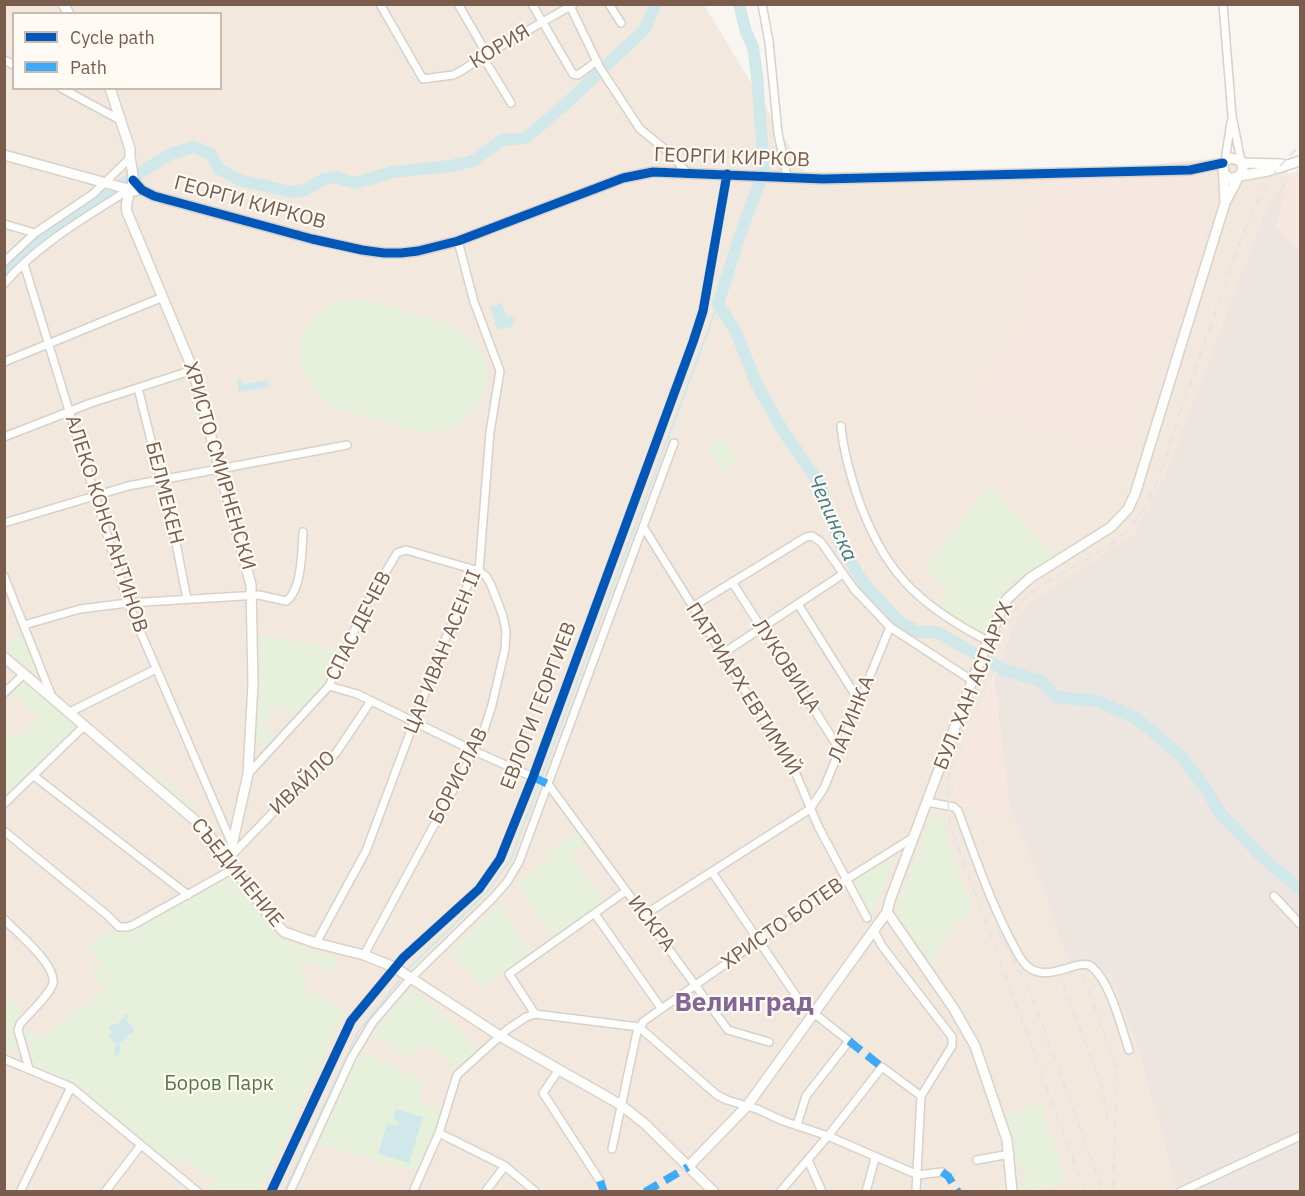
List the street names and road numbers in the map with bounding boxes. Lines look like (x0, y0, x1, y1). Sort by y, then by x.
street label: КОРИЯ (466, 20, 534, 74)
street label: ГЕОРГИ КИРКОВ (654, 143, 810, 173)
street label: ГЕОРГИ КИРКОВ (171, 171, 329, 235)
street label: ХРИСТО СМИРНЕНСКИ (178, 359, 260, 573)
street label: АЛЕКО КОНСТАНТИНОВ (59, 412, 153, 636)
street label: БЕЛМЕКЕН (140, 439, 188, 547)
street label: СПАС ДЕЧЕВ (321, 567, 397, 685)
street label: ЦАР ИВАН АСЕН II (399, 567, 487, 737)
street label: ПАТРИАРХ ЕВТИМИЙ (680, 598, 806, 780)
street label: БУЛ. ХАН АСПАРУХ (929, 599, 1019, 773)
street label: ЛУКОВИЦА (747, 615, 825, 717)
street label: ЕВЛОГИ ГЕОРГИЕВ (496, 619, 582, 793)
street label: ЛАТИНКА (824, 672, 880, 766)
street label: БОРИСЛАВ (424, 724, 494, 828)
street label: ИВАЙЛО (265, 746, 341, 820)
street label: СЪЕДИНЕНИЕ (186, 814, 288, 932)
street label: ХРИСТО БОТЕВ (717, 873, 849, 975)
street label: ИСКРА (622, 891, 680, 957)

